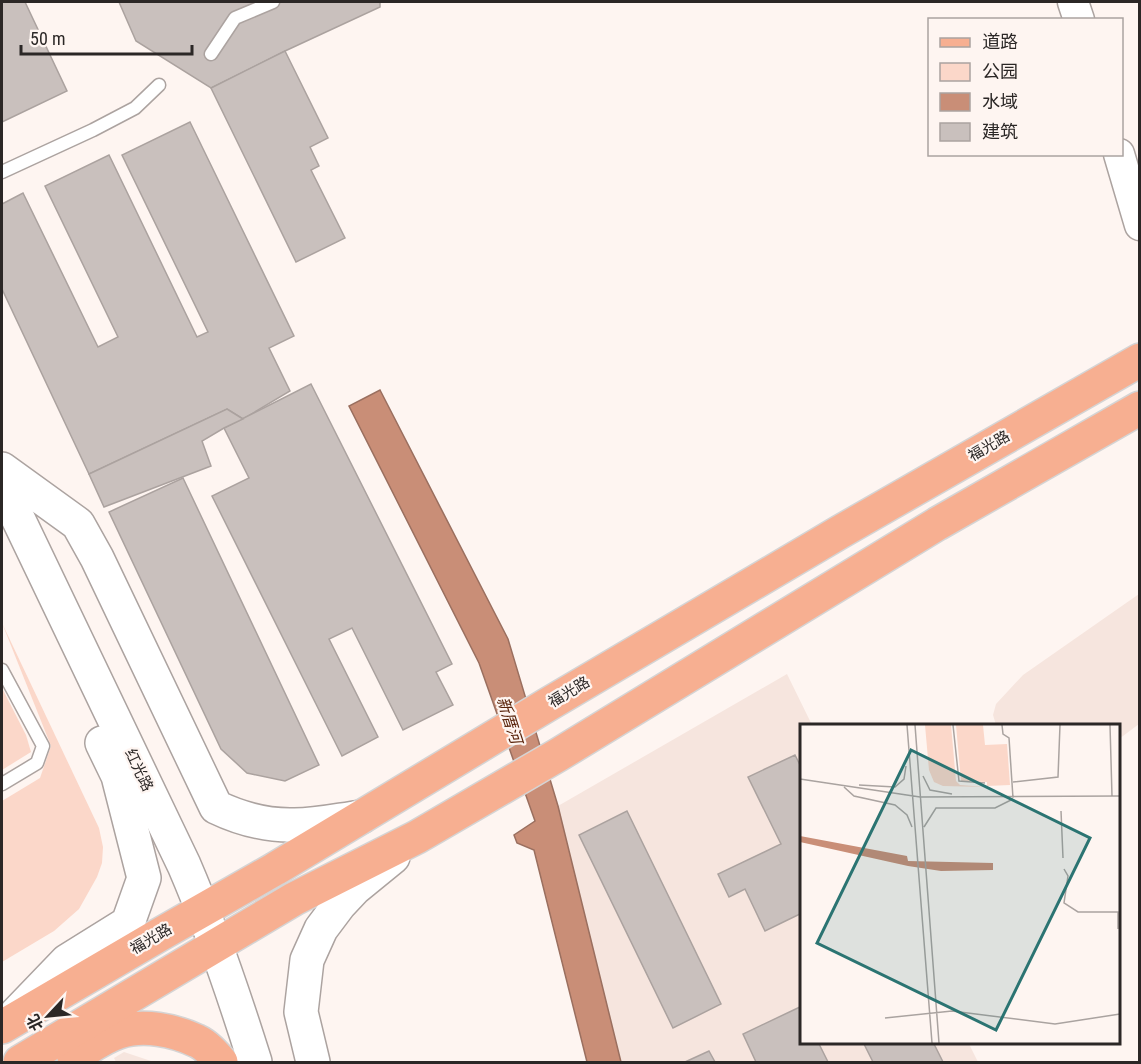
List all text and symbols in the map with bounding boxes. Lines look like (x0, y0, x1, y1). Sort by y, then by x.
scale bar (21, 18, 192, 56)
legend (928, 18, 1123, 156)
text: 50 m (30, 28, 65, 49)
text: 道路 (982, 31, 1018, 52)
text: 公园 (982, 61, 1018, 82)
text: 水域 (982, 91, 1018, 112)
text: 建筑 (982, 121, 1018, 142)
street label: 福光路 (965, 427, 1013, 465)
street label: 福光路 (545, 673, 593, 711)
water label: 新厝河 (493, 694, 527, 749)
inset map (800, 724, 1120, 1043)
street label: 红光路 (121, 746, 157, 794)
street label: 福光路 (127, 920, 175, 958)
north arrow (18, 986, 78, 1046)
text: 北 (23, 1011, 47, 1034)

